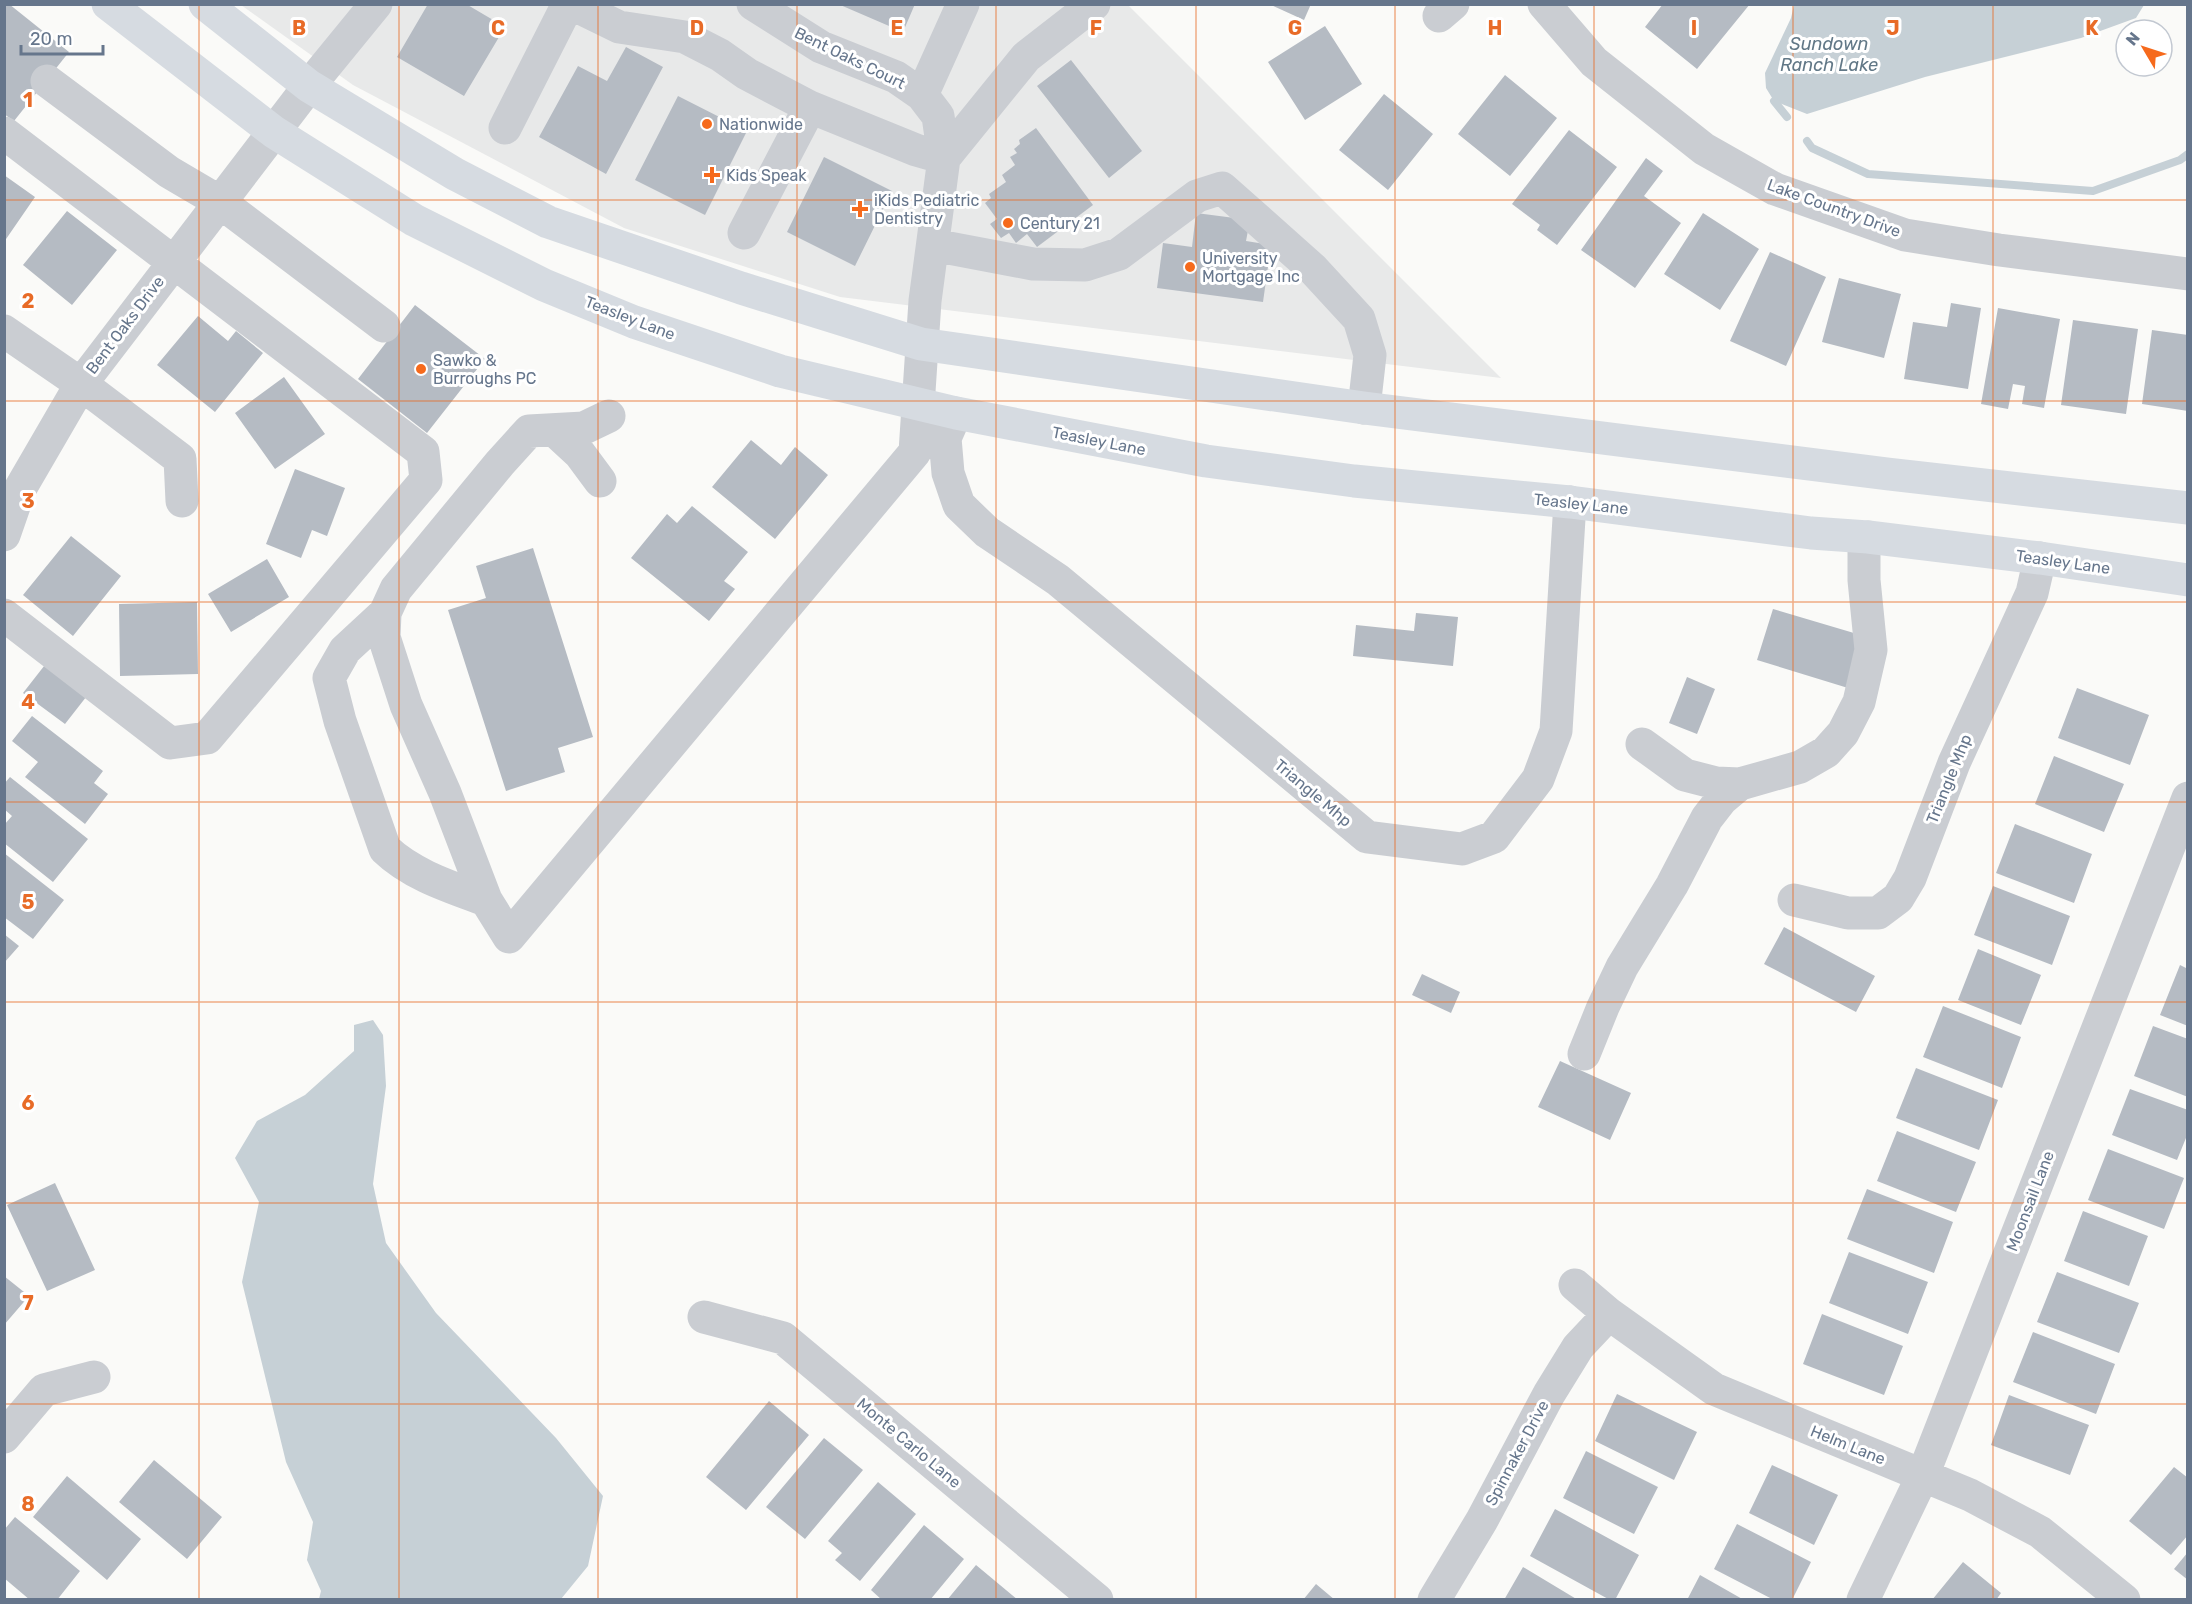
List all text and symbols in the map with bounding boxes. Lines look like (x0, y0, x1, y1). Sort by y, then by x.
text: B (292, 16, 306, 40)
text: C (491, 16, 505, 40)
text: D (690, 16, 704, 40)
text: E (891, 16, 903, 40)
text: F (1090, 16, 1102, 40)
text: G (1288, 16, 1302, 40)
text: H (1488, 16, 1502, 40)
text: I (1691, 16, 1697, 40)
text: J (1886, 16, 1900, 40)
text: K (2085, 16, 2099, 40)
scale bar (21, 18, 104, 56)
north arrow (2114, 18, 2174, 78)
street label: Bent Oaks Court (791, 23, 909, 93)
text: 20 m (30, 28, 72, 50)
text: N (2122, 28, 2144, 49)
water label: Sundown Ranch Lake (1780, 33, 1878, 76)
text: 1 (23, 88, 33, 112)
place label: Nationwide (719, 115, 803, 134)
marker: Nationwide (700, 117, 714, 131)
marker: Kids Speak (703, 166, 721, 184)
place label: Kids Speak (726, 166, 807, 185)
street label: Lake Country Drive (1765, 175, 1903, 241)
place label: iKids Pediatric Dentistry (874, 191, 979, 228)
marker: iKids Pediatric Dentistry (851, 200, 869, 218)
place label: Century 21 (1020, 214, 1100, 233)
marker: Century 21 (1001, 216, 1015, 230)
place label: University Mortgage Inc (1202, 249, 1300, 286)
marker: University Mortgage Inc (1183, 260, 1197, 274)
street label: Bent Oaks Drive (82, 272, 168, 378)
text: 2 (22, 289, 35, 313)
street label: Teasley Lane (582, 292, 678, 344)
place label: Sawko & Burroughs PC (433, 351, 536, 388)
marker: Sawko & Burroughs PC (414, 362, 428, 376)
street label: Teasley Lane (1051, 423, 1147, 459)
text: 3 (21, 489, 35, 513)
street label: Teasley Lane (1533, 490, 1629, 518)
street label: Teasley Lane (2015, 546, 2111, 578)
text: 4 (21, 690, 35, 714)
street label: Triangle Mhp (1922, 732, 1976, 826)
street label: Triangle Mhp (1271, 755, 1355, 831)
text: 5 (22, 890, 35, 914)
text: 6 (21, 1091, 35, 1115)
street label: Moonsail Lane (2002, 1148, 2058, 1254)
text: 7 (22, 1291, 34, 1315)
street label: Monte Carlo Lane (853, 1394, 965, 1492)
street label: Spinnaker Drive (1481, 1397, 1553, 1509)
street label: Helm Lane (1808, 1421, 1888, 1469)
text: 8 (21, 1492, 35, 1516)

